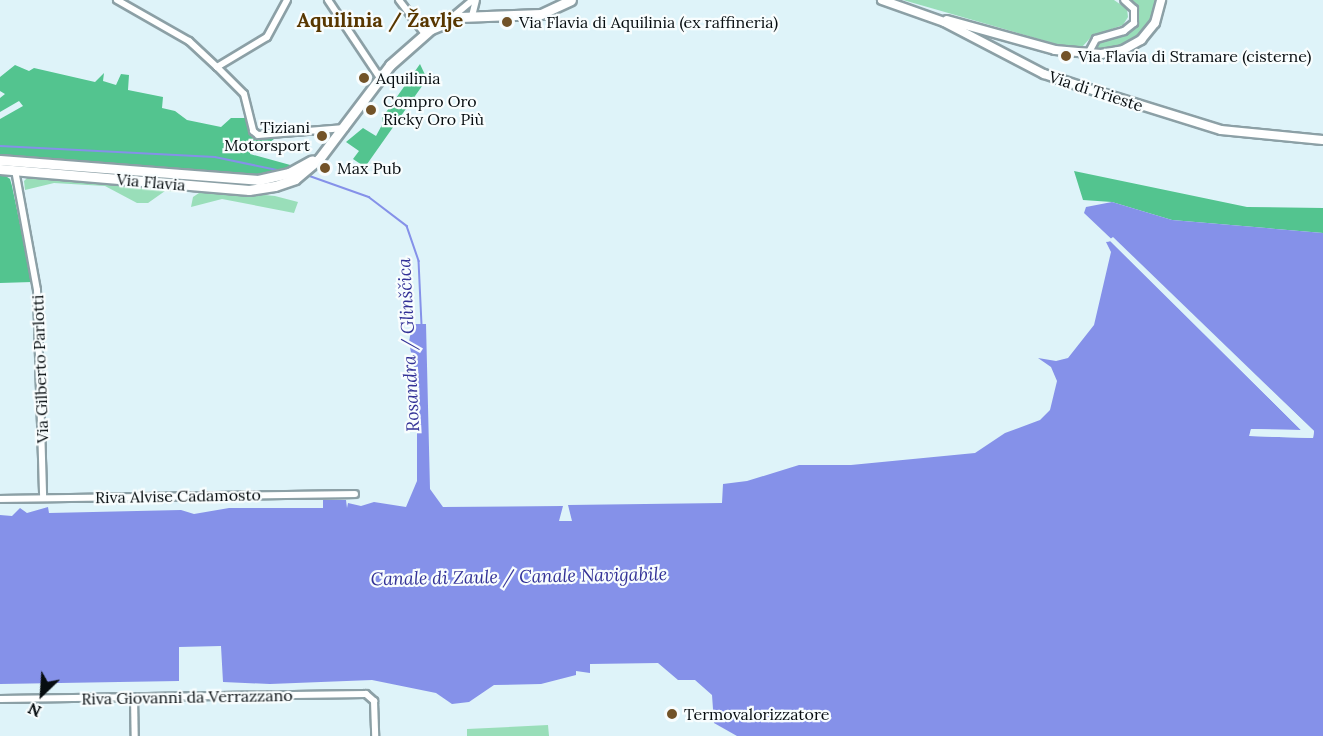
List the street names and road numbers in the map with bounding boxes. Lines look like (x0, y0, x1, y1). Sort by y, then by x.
street label: Via di Trieste (1047, 67, 1145, 115)
street label: Via Flavia (116, 169, 186, 195)
street label: Via Gilberto Parlotti (28, 294, 52, 444)
street label: Riva Alvise Cadamosto (95, 485, 261, 507)
street label: Riva Giovanni da Verrazzano (81, 686, 293, 708)

